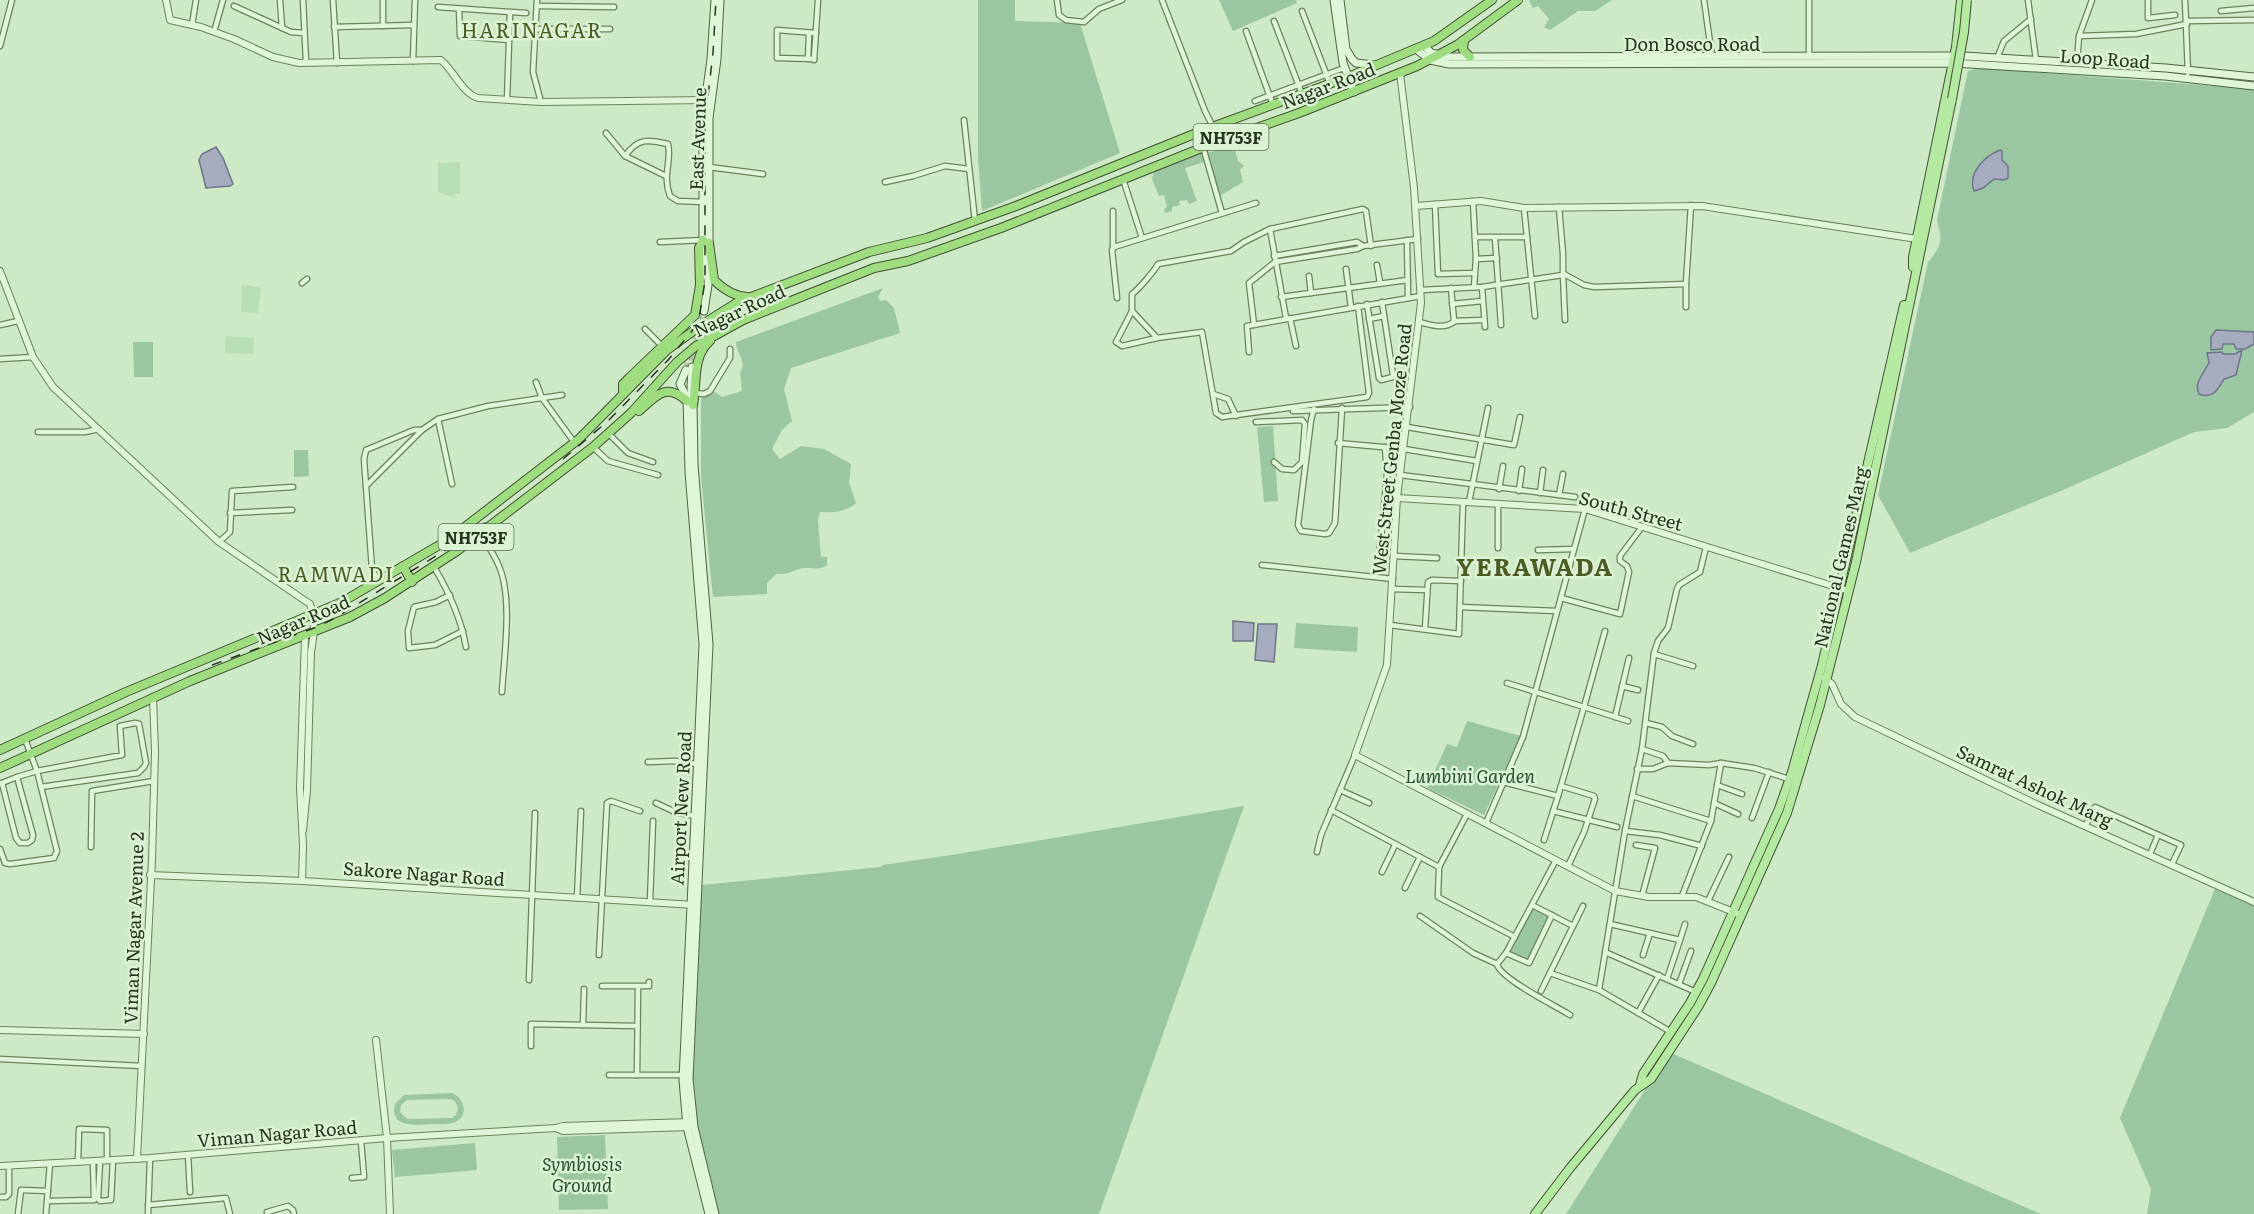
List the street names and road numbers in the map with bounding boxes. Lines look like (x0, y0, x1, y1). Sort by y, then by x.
street label: Don Bosco Road (1624, 30, 1760, 57)
street label: Loop Road (2059, 41, 2151, 75)
street label: Nagar Road (1277, 55, 1379, 115)
street label: East Avenue (682, 87, 712, 191)
road number: NH753F (1194, 124, 1268, 150)
street label: Nagar Road (688, 277, 790, 343)
street label: West Street Genba Moze Road (1364, 322, 1418, 576)
street label: National Games Marg (1806, 463, 1874, 650)
street label: South Street (1576, 483, 1687, 537)
road number: NH753F (438, 524, 514, 550)
street label: Nagar Road (252, 587, 354, 651)
street label: Airport New Road (662, 730, 698, 886)
street label: Samrat Ashok Marg (1952, 737, 2118, 833)
street label: Viman Nagar Avenue 2 (116, 831, 150, 1025)
street label: Sakore Nagar Road (342, 854, 506, 892)
street label: Viman Nagar Road (196, 1113, 358, 1153)

